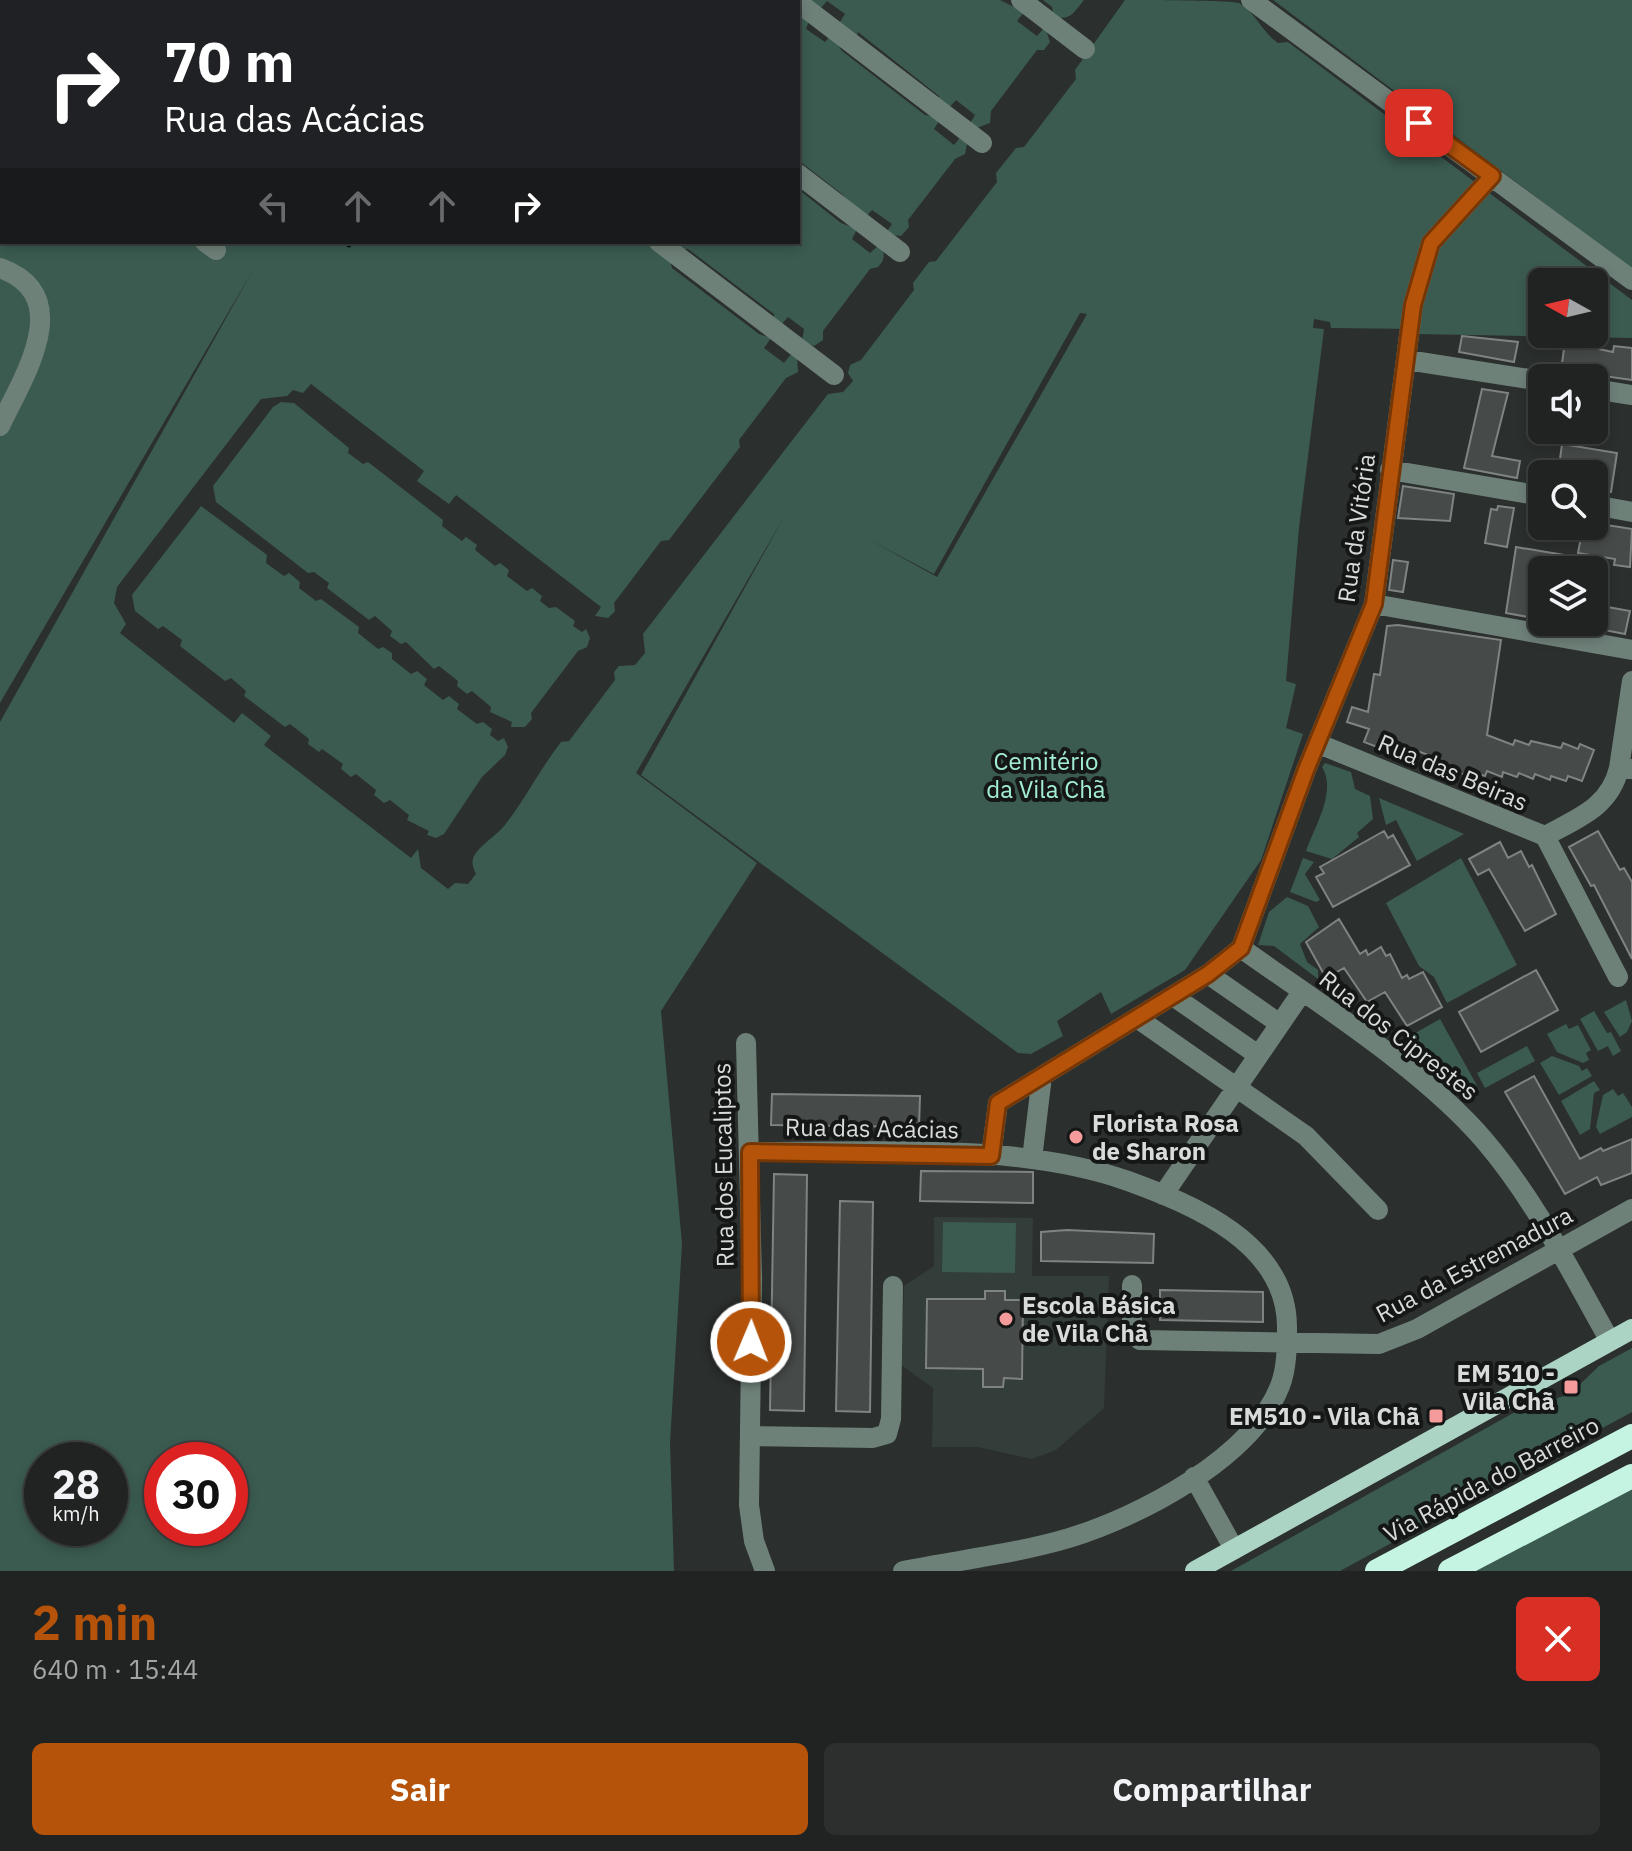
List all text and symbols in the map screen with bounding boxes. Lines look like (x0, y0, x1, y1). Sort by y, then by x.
text: 70 m (164, 25, 294, 97)
icon: right (32, 32, 136, 136)
pin (1385, 89, 1453, 157)
text: Rua das Acácias (164, 95, 426, 142)
icon: arrive (1397, 101, 1441, 145)
icon: left (252, 184, 296, 228)
icon: ahead (336, 184, 380, 228)
icon: ahead (420, 184, 464, 228)
icon: right (504, 184, 548, 228)
north arrow (1528, 268, 1608, 348)
map controls (1528, 268, 1608, 636)
button: sound (1528, 364, 1608, 444)
street label: Rua da Vitória (1330, 451, 1382, 604)
button: search (1528, 460, 1608, 540)
button: layers (1528, 556, 1608, 636)
street label: Rua das Beiras (1373, 726, 1533, 818)
park label: Cemitério da Vila Chã (986, 745, 1106, 805)
street label: Rua dos Ciprestes (1313, 963, 1485, 1107)
street label: Rua dos Eucaliptos (705, 1063, 741, 1267)
place label: Florista Rosa de Sharon (1092, 1107, 1239, 1167)
street label: Rua das Acácias (785, 1110, 959, 1146)
marker: Florista Rosa de Sharon (1067, 1128, 1085, 1146)
street label: Rua da Estremadura (1370, 1198, 1578, 1329)
place label: Escola Básica de Vila Chã (1022, 1289, 1176, 1349)
position arrow (709, 1300, 793, 1384)
marker: Escola Básica de Vila Chã (997, 1310, 1015, 1328)
place label: EM 510 - Vila Chã (1457, 1357, 1555, 1417)
marker: EM 510 - Vila Chã (1562, 1378, 1580, 1396)
place label: EM510 - Vila Chã (1229, 1400, 1420, 1432)
marker: EM510 - Vila Chã (1427, 1407, 1445, 1425)
street label: Via Rápida do Barreiro (1378, 1409, 1604, 1549)
speed limit sign: 30 (144, 1442, 248, 1546)
text: 28 (52, 1458, 100, 1510)
text: km/h (52, 1500, 100, 1527)
text: 2 min (32, 1591, 157, 1653)
button: close (1516, 1597, 1600, 1681)
text: 640 m · 15:44 (32, 1652, 198, 1686)
button: Sair (32, 1743, 808, 1835)
button: Compartilhar (824, 1743, 1600, 1835)

